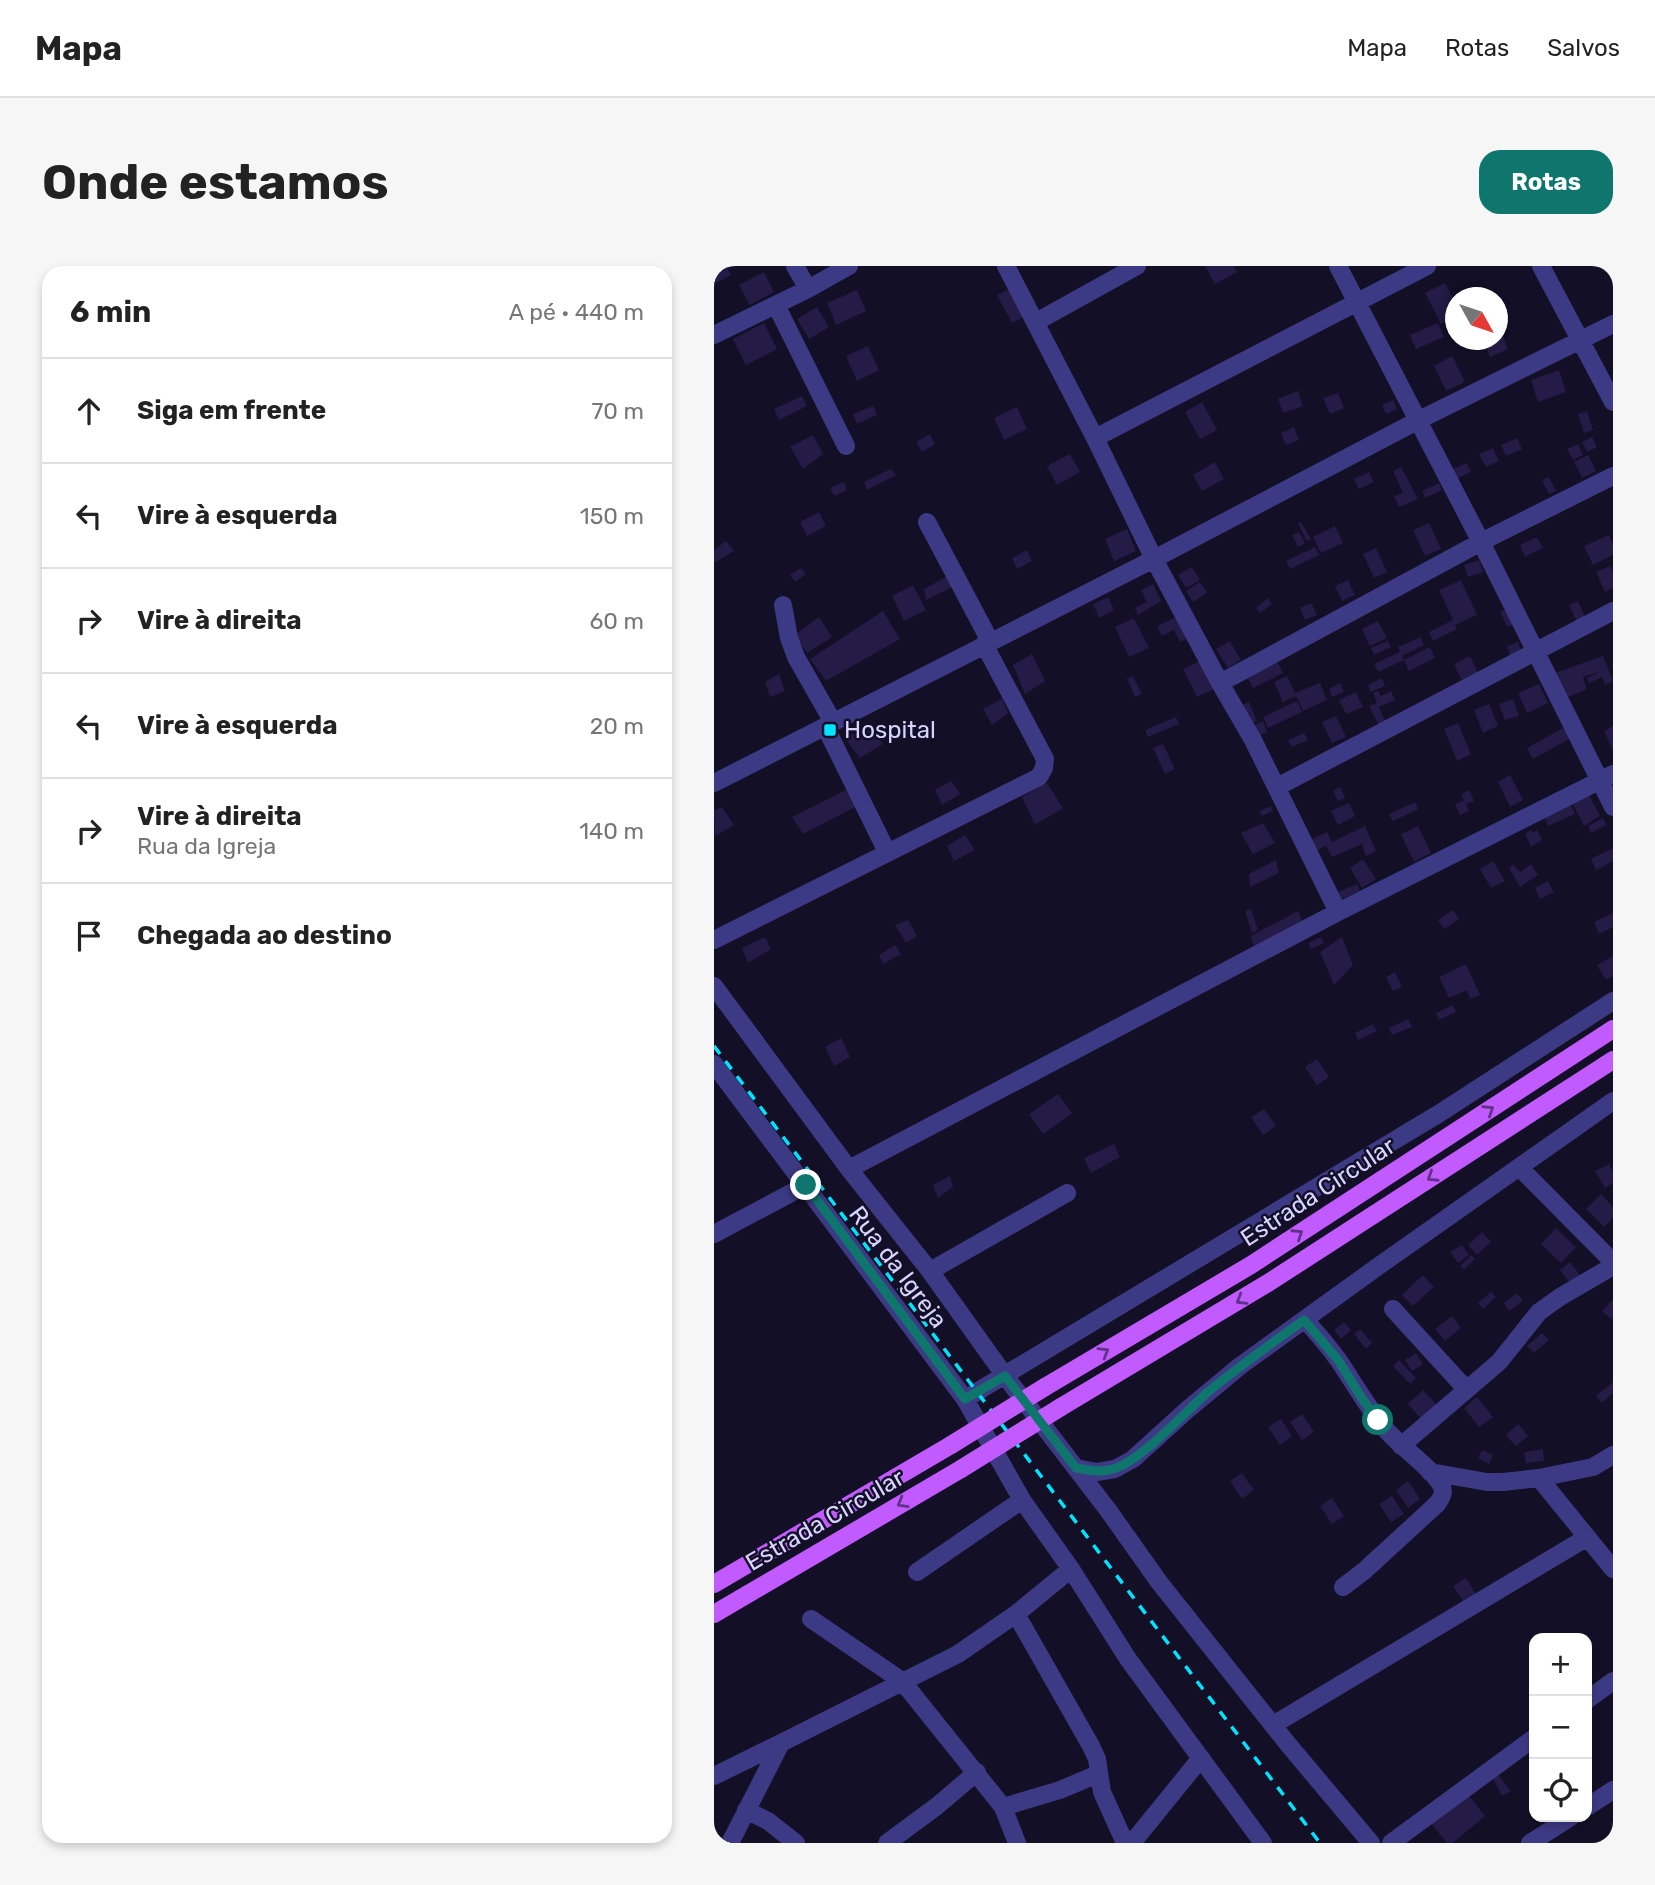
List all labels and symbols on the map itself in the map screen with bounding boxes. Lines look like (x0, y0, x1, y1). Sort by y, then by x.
north arrow (1445, 287, 1508, 350)
place label: Hospital (844, 716, 936, 744)
marker: Hospital (822, 722, 838, 738)
one-way arrow (1481, 1106, 1494, 1119)
street label: Estrada Circular (1236, 1132, 1400, 1252)
one-way arrow (1427, 1168, 1440, 1181)
route end (790, 1169, 821, 1200)
street label: Rua da Igreja (843, 1201, 953, 1333)
one-way arrow (1291, 1230, 1304, 1243)
one-way arrow (1235, 1291, 1248, 1304)
one-way arrow (1096, 1348, 1109, 1361)
route start (1362, 1404, 1393, 1435)
street label: Estrada Circular (741, 1463, 909, 1577)
one-way arrow (897, 1495, 910, 1508)

